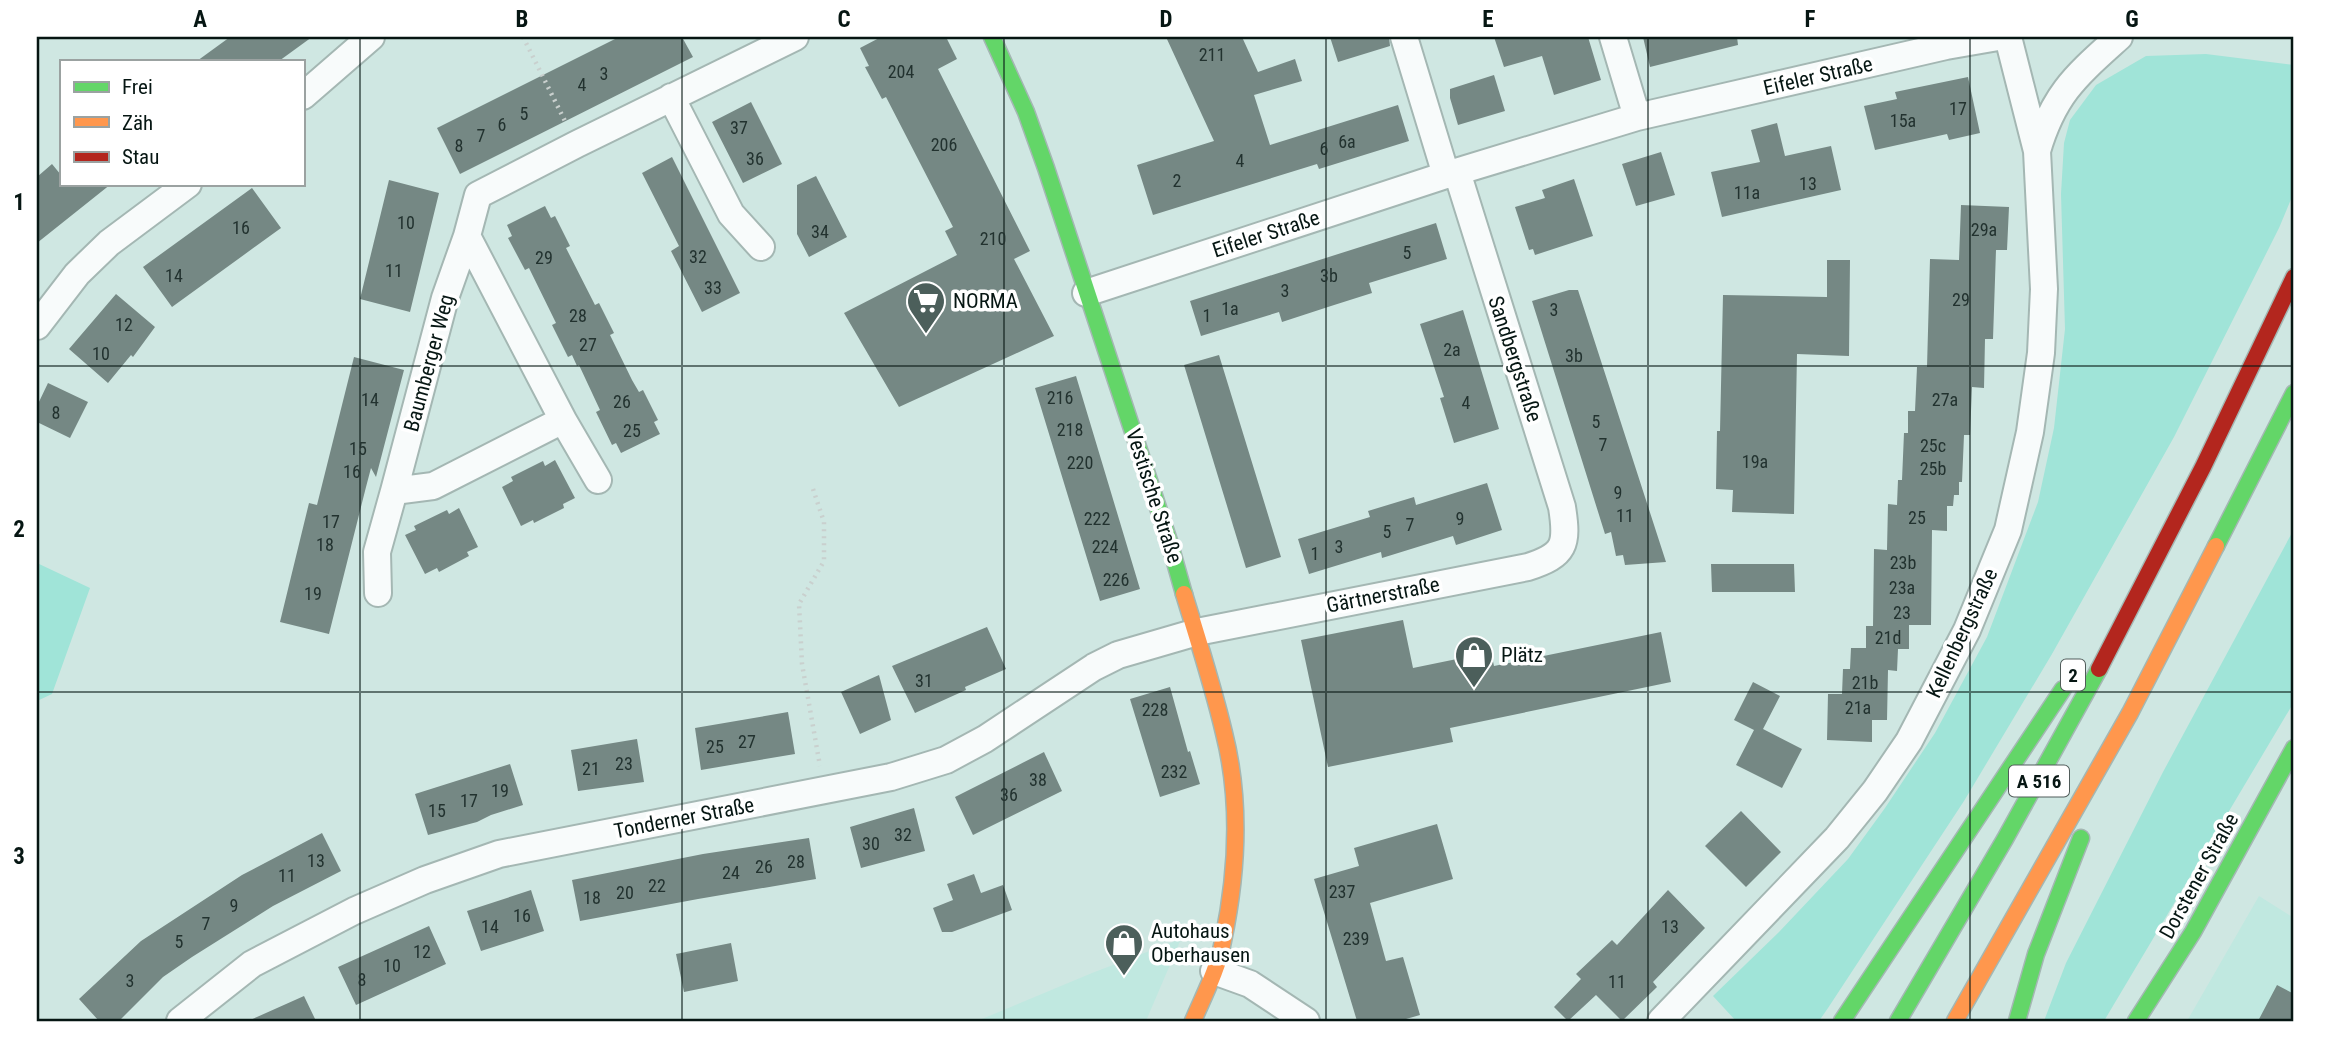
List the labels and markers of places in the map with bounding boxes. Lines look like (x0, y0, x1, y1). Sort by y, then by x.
supermarket icon: NORMA (905, 280, 947, 335)
place label: NORMA (953, 289, 1018, 313)
shop icon: Plätz (1453, 634, 1495, 689)
place label: Plätz (1501, 643, 1543, 667)
place label: Autohaus Oberhausen (1151, 919, 1250, 967)
shop icon: Autohaus Oberhausen (1103, 922, 1145, 977)

